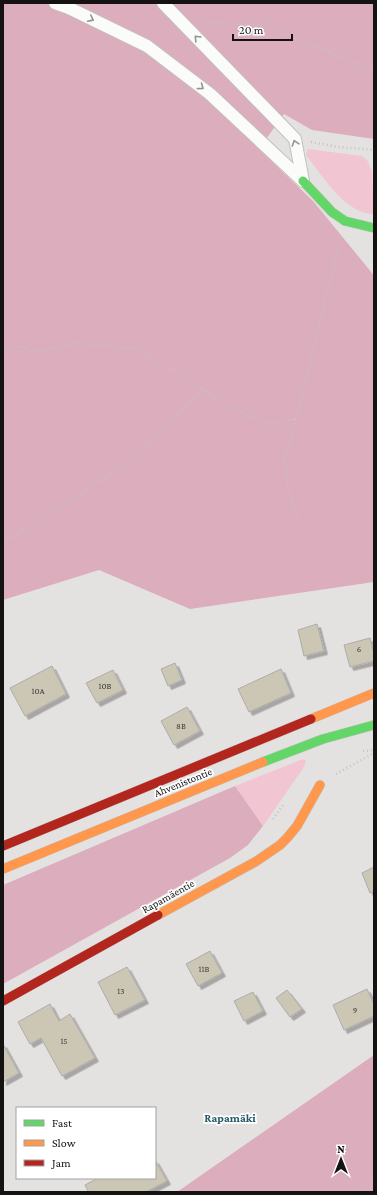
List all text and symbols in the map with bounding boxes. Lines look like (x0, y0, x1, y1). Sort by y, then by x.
one-way arrow (87, 14, 94, 22)
scale bar (233, 16, 292, 42)
text: 20 m (239, 23, 264, 37)
one-way arrow (195, 35, 202, 43)
one-way arrow (196, 82, 203, 89)
one-way arrow (292, 140, 300, 147)
house number: 6 (357, 644, 362, 654)
house number: 10B (99, 681, 112, 691)
house number: 10A (31, 686, 45, 696)
house number: 8B (176, 721, 186, 731)
street label: Ahvenistontie (152, 765, 214, 799)
street label: Rapamäentie (140, 877, 197, 916)
house number: 11B (199, 964, 210, 974)
house number: 13 (117, 986, 125, 996)
house number: 9 (353, 1005, 358, 1015)
house number: 15 (60, 1036, 68, 1046)
legend (16, 1107, 156, 1179)
district label: Rapamäki (204, 1111, 256, 1125)
text: Fast (52, 1116, 73, 1130)
text: Slow (52, 1136, 76, 1150)
north arrow (321, 1139, 361, 1179)
text: N (337, 1143, 345, 1155)
text: Jam (51, 1156, 71, 1170)

